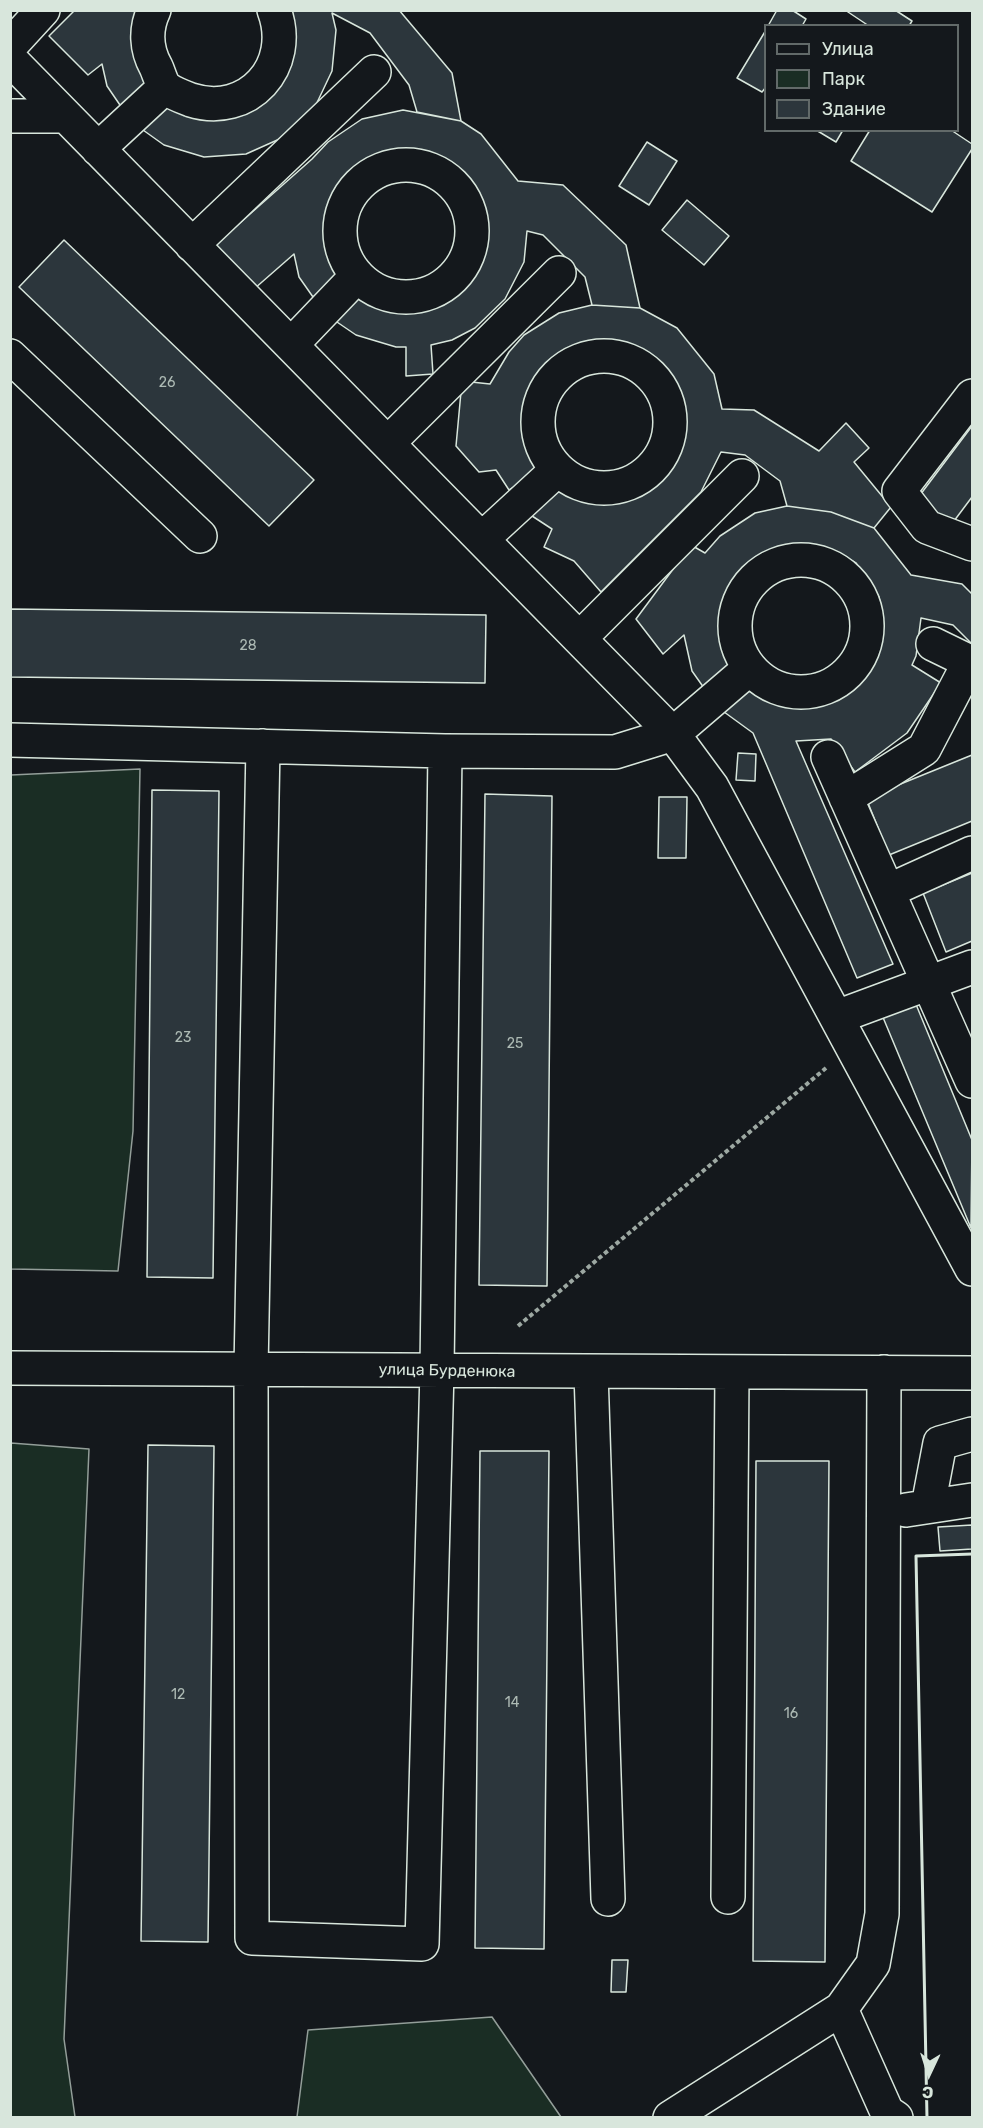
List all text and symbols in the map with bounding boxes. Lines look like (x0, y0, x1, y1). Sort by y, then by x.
legend (764, 24, 959, 132)
text: Улица (822, 38, 874, 60)
text: Парк (822, 68, 865, 90)
text: Здание (822, 98, 886, 120)
house number: 26 (159, 375, 175, 391)
house number: 28 (239, 638, 257, 654)
house number: 23 (175, 1030, 191, 1046)
house number: 25 (507, 1036, 523, 1052)
street label: улица Бурденюка (378, 1360, 516, 1382)
house number: 12 (171, 1687, 185, 1703)
house number: 14 (505, 1695, 519, 1711)
house number: 16 (784, 1706, 798, 1722)
north arrow (899, 2044, 959, 2104)
text: С (921, 2083, 934, 2102)

